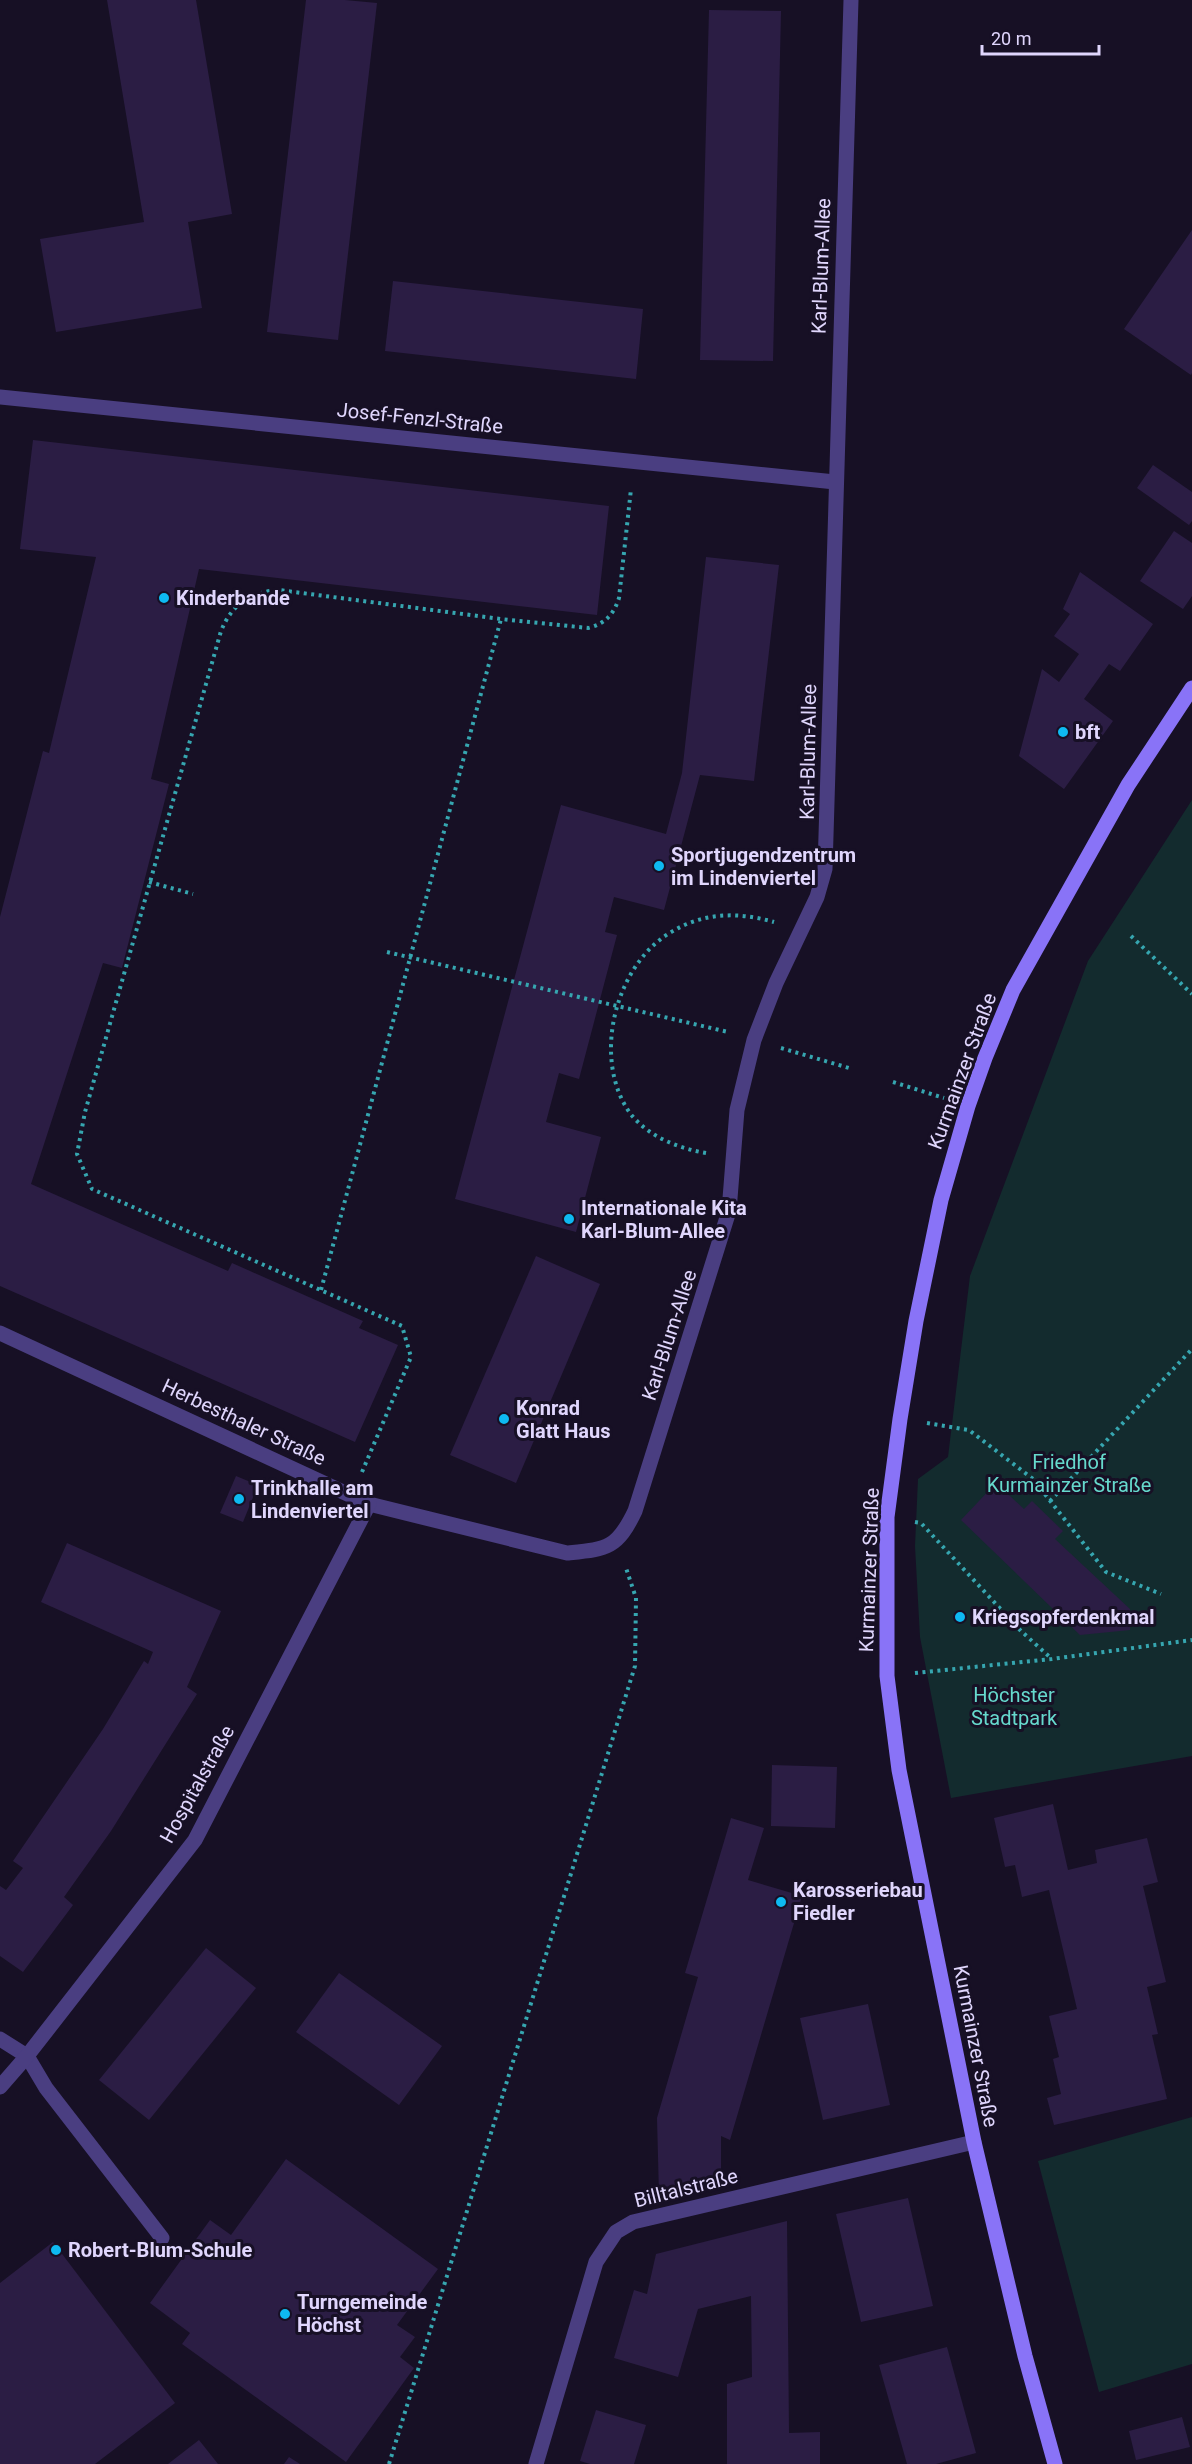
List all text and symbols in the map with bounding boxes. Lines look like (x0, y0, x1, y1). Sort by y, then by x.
scale bar (982, 18, 1099, 56)
text: 20 m (991, 28, 1031, 49)
street label: Karl-Blum-Allee (807, 198, 835, 334)
street label: Josef-Fenzl-Straße (336, 397, 504, 439)
place label: Kinderbande (176, 586, 290, 610)
marker: Kinderbande (157, 591, 171, 605)
street label: Karl-Blum-Allee (795, 684, 821, 820)
place label: bft (1075, 720, 1100, 744)
marker: bft (1056, 725, 1070, 739)
place label: Sportjugendzentrum im Lindenviertel (671, 843, 856, 890)
marker: Sportjugendzentrum im Lindenviertel (652, 859, 666, 873)
street label: Kurmainzer Straße (923, 989, 1001, 1153)
place label: Internationale Kita Karl-Blum-Allee (581, 1196, 747, 1243)
marker: Internationale Kita Karl-Blum-Allee (562, 1212, 576, 1226)
street label: Karl-Blum-Allee (637, 1267, 701, 1403)
street label: Herbesthaler Straße (158, 1374, 330, 1470)
place label: Konrad Glatt Haus (516, 1396, 610, 1443)
marker: Konrad Glatt Haus (497, 1412, 511, 1426)
park label: Friedhof Kurmainzer Straße (987, 1450, 1151, 1497)
place label: Trinkhalle am Lindenviertel (251, 1476, 374, 1523)
street label: Kurmainzer Straße (854, 1487, 884, 1653)
marker: Trinkhalle am Lindenviertel (232, 1492, 246, 1506)
place label: Kriegsopferdenkmal (972, 1605, 1155, 1629)
marker: Kriegsopferdenkmal (953, 1610, 967, 1624)
park label: Höchster Stadtpark (971, 1683, 1058, 1730)
street label: Hospitalstraße (155, 1721, 239, 1847)
place label: Karosseriebau Fiedler (793, 1878, 923, 1925)
marker: Karosseriebau Fiedler (774, 1895, 788, 1909)
street label: Kurmainzer Straße (949, 1963, 1003, 2129)
street label: Billtalstraße (632, 2164, 740, 2212)
place label: Robert-Blum-Schule (68, 2238, 253, 2262)
marker: Robert-Blum-Schule (49, 2243, 63, 2257)
place label: Turngemeinde Höchst (297, 2290, 428, 2337)
marker: Turngemeinde Höchst (278, 2307, 292, 2321)

